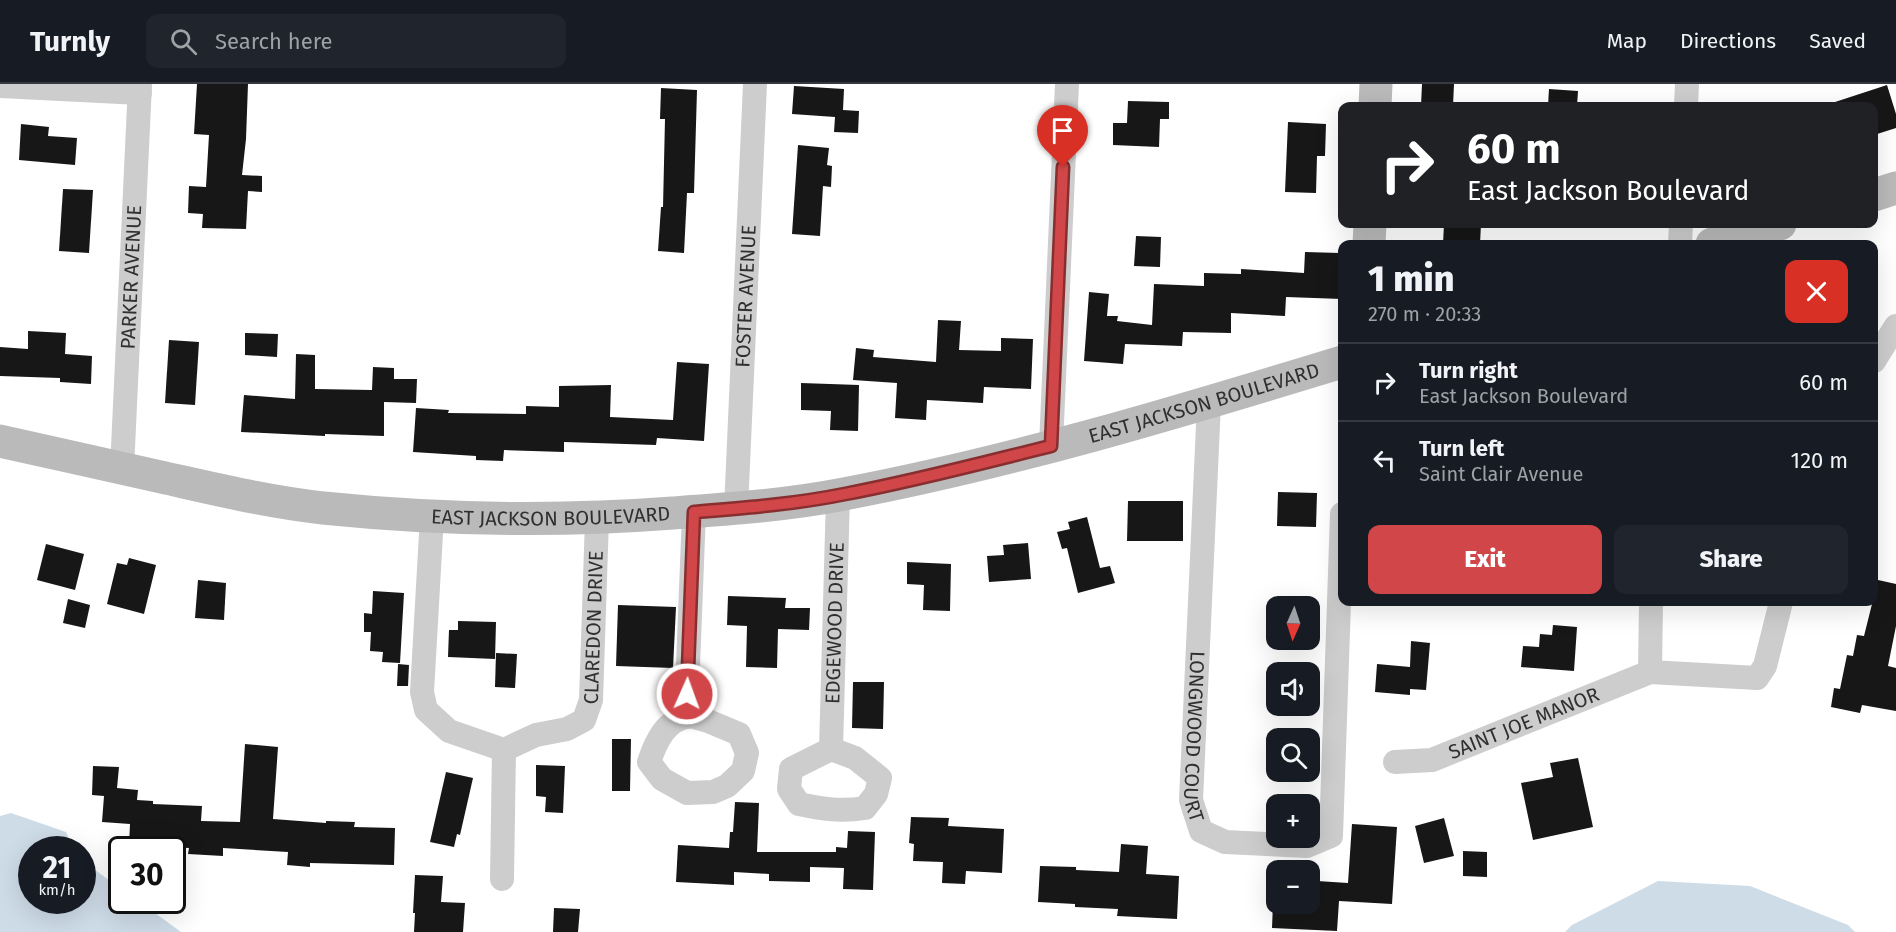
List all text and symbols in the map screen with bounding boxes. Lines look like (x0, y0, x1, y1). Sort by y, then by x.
search box (146, 14, 566, 68)
text: Turnly (30, 25, 110, 58)
icon: search (167, 25, 200, 58)
text: Search here (215, 28, 332, 55)
text: Map (1607, 28, 1647, 54)
text: Directions (1680, 28, 1776, 54)
text: Saved (1809, 28, 1866, 54)
pin (1037, 105, 1088, 167)
icon: arrive (1046, 114, 1079, 147)
text: 60 m (1467, 124, 1561, 174)
icon: right (1368, 126, 1446, 204)
text: East Jackson Boulevard (1467, 175, 1750, 207)
street label: PARKER AVENUE (116, 204, 146, 350)
street label: FOSTER AVENUE (730, 224, 761, 368)
text: 1 min (1368, 257, 1454, 301)
button: close (1785, 260, 1848, 323)
text: 270 m · 20:33 (1368, 302, 1481, 326)
text: Turn right (1419, 357, 1518, 384)
street label: EAST JACKSON BOULEVARD (1086, 358, 1322, 448)
icon: right (1368, 366, 1401, 399)
text: 60 m (1799, 369, 1848, 396)
text: East Jackson Boulevard (1419, 384, 1628, 408)
text: Turn left (1419, 435, 1504, 462)
icon: left (1368, 444, 1401, 477)
text: 120 m (1791, 447, 1848, 474)
text: Saint Clair Avenue (1419, 462, 1583, 486)
street label: EAST JACKSON BOULEVARD (430, 501, 671, 531)
button: Exit (1368, 525, 1602, 594)
button: Share (1614, 525, 1848, 594)
street label: EDGEWOOD DRIVE (820, 542, 849, 704)
street label: CLAREDON DRIVE (579, 550, 608, 705)
north arrow (1266, 596, 1320, 650)
map controls (1266, 596, 1320, 914)
street label: LONGWOOD COURT (1179, 650, 1210, 826)
position arrow (655, 662, 719, 726)
button: sound (1266, 662, 1320, 716)
street label: SAINT JOE MANOR (1445, 682, 1602, 764)
button: search (1266, 728, 1320, 782)
button: + (1266, 794, 1320, 848)
speed limit sign: 30 (108, 836, 186, 914)
text: 21 (43, 850, 71, 886)
button: − (1266, 860, 1320, 914)
text: km/h (38, 881, 76, 899)

